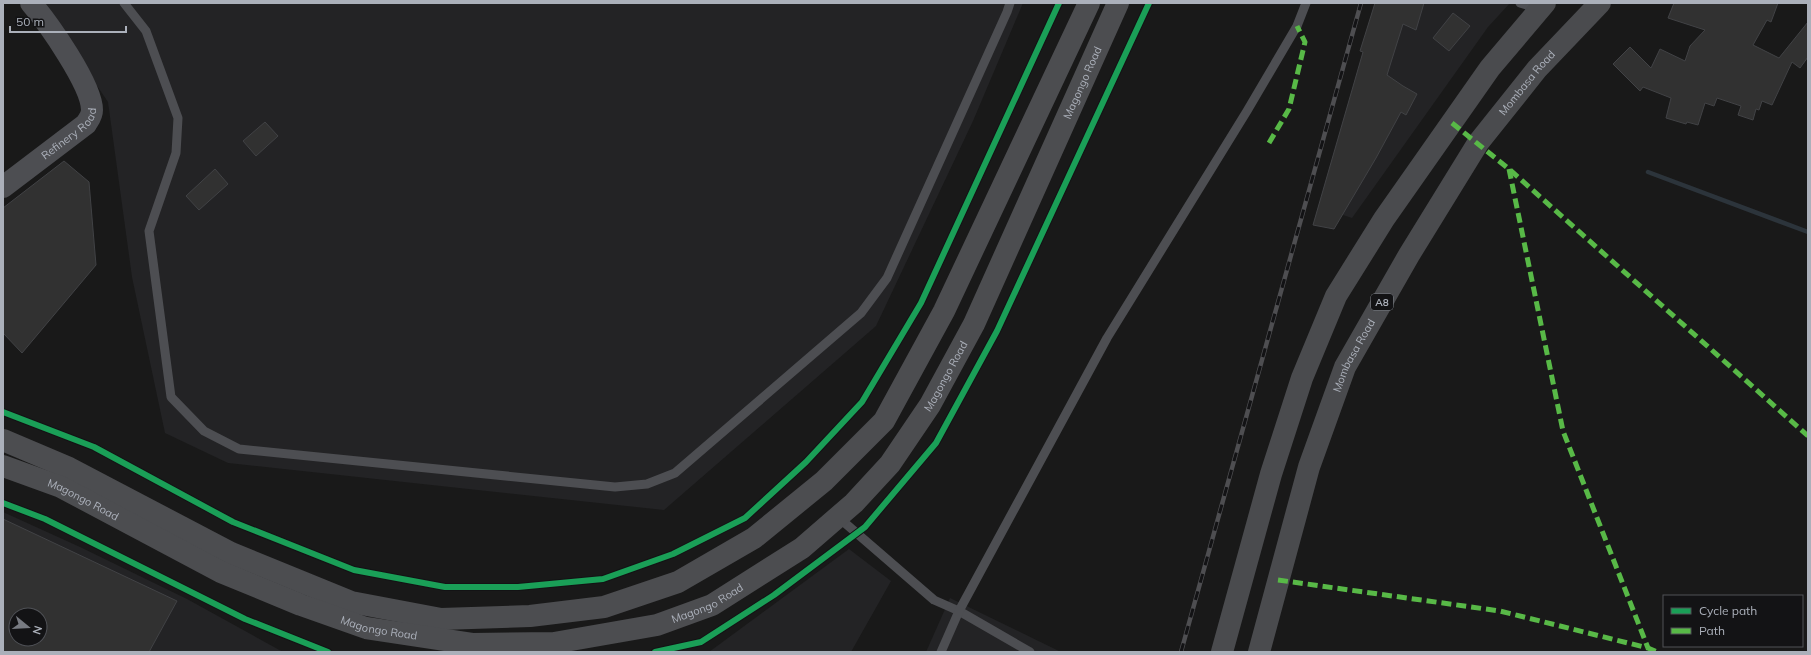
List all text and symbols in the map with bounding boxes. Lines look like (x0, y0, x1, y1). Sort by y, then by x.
scale bar (10, 8, 126, 34)
text: 50 m (16, 14, 44, 29)
street label: Magongo Road (1060, 44, 1105, 121)
street label: Mombasa Road (1496, 47, 1558, 118)
street label: Refinery Road (38, 107, 99, 162)
road number: A8 (1371, 294, 1393, 310)
street label: Mombasa Road (1330, 316, 1378, 394)
street label: Magongo Road (921, 339, 970, 414)
street label: Magongo Road (46, 476, 121, 523)
street label: Magongo Road (669, 580, 746, 626)
legend (1663, 595, 1803, 647)
text: Cycle path (1699, 603, 1757, 618)
north arrow (8, 607, 48, 647)
street label: Magongo Road (339, 613, 418, 643)
text: Path (1699, 623, 1725, 638)
text: N (30, 624, 45, 636)

